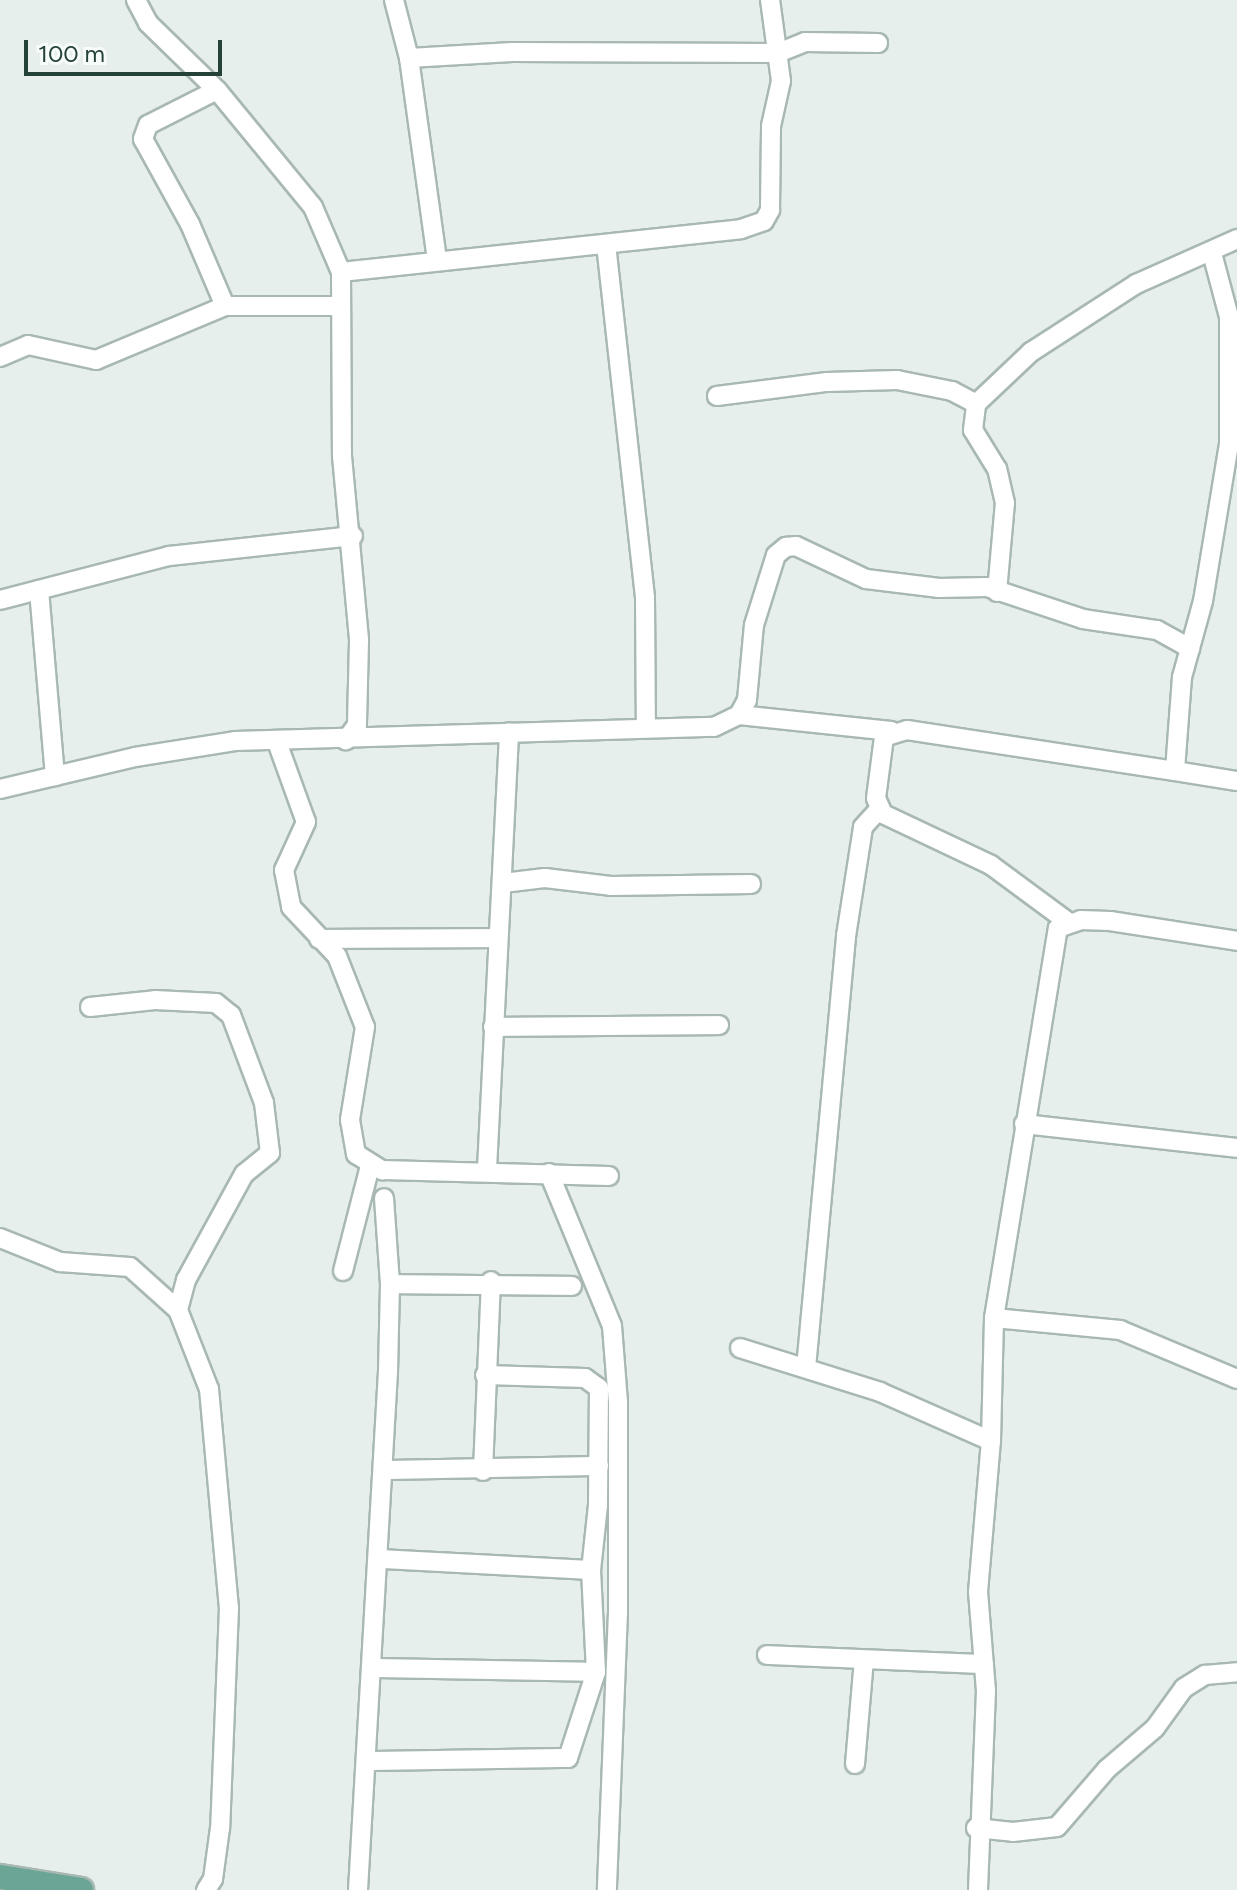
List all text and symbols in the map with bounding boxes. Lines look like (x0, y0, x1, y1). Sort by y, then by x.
scale bar (28, 24, 226, 74)
text: 100 m (38, 39, 105, 68)

